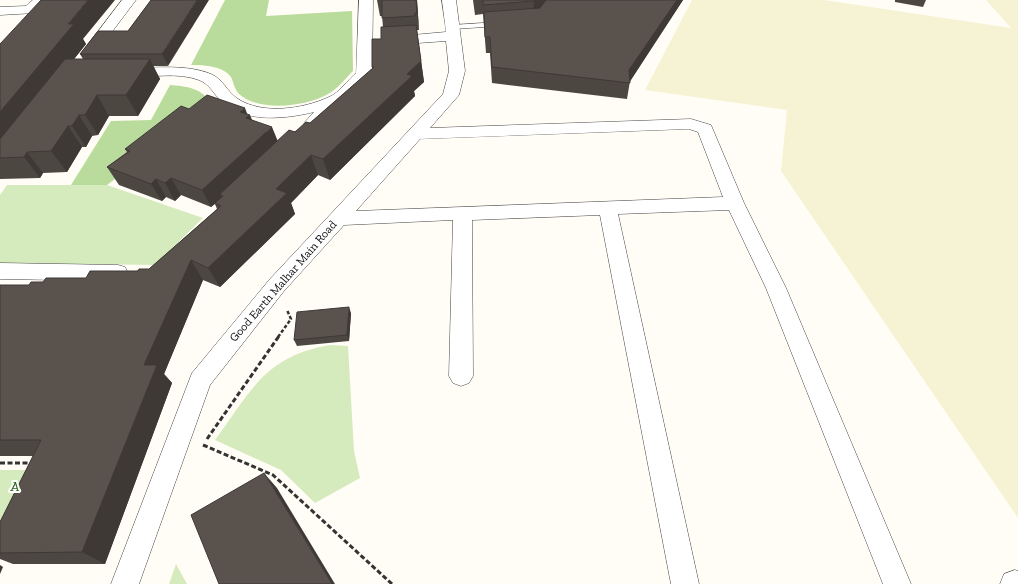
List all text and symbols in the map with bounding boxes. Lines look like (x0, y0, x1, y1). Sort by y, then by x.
street label: Good Earth Malhar Main Road (226, 217, 340, 345)
park label: A (10, 478, 20, 495)

